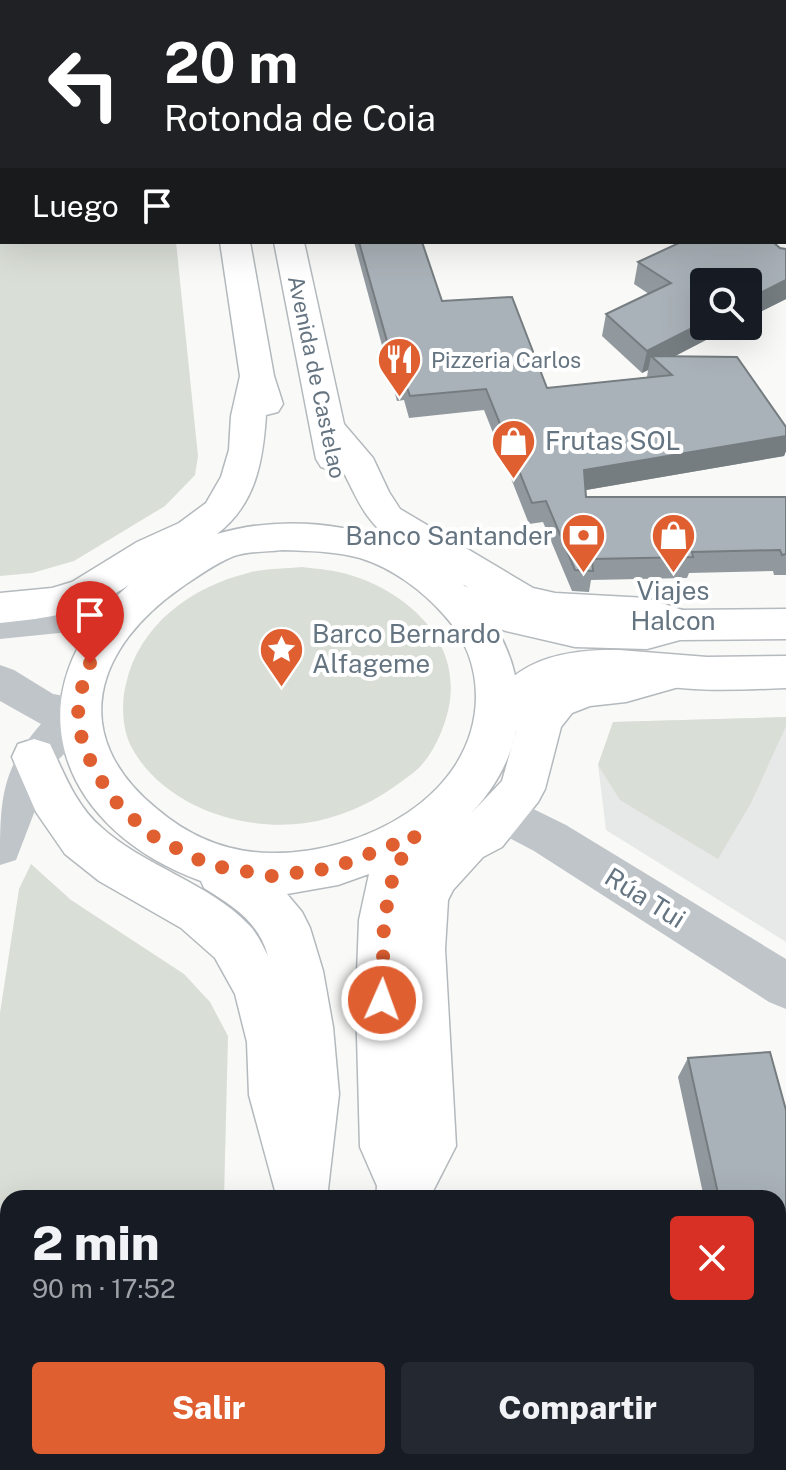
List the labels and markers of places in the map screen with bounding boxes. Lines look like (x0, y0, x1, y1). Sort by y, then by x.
restaurant icon: Pizzeria Carlos (376, 336, 424, 399)
place label: Pizzeria Carlos (431, 347, 581, 373)
shop icon: Frutas SOL (490, 417, 538, 480)
place label: Frutas SOL (545, 425, 681, 456)
bank icon: Banco Santander (560, 512, 608, 575)
shop icon: Viajes Halcon (649, 512, 697, 575)
place label: Banco Santander (345, 520, 553, 551)
place label: Viajes Halcon (630, 575, 716, 636)
pin (56, 581, 124, 663)
place label: Barco Bernardo Alfageme (312, 618, 501, 679)
place icon: Barco Bernardo Alfageme (257, 625, 305, 688)

